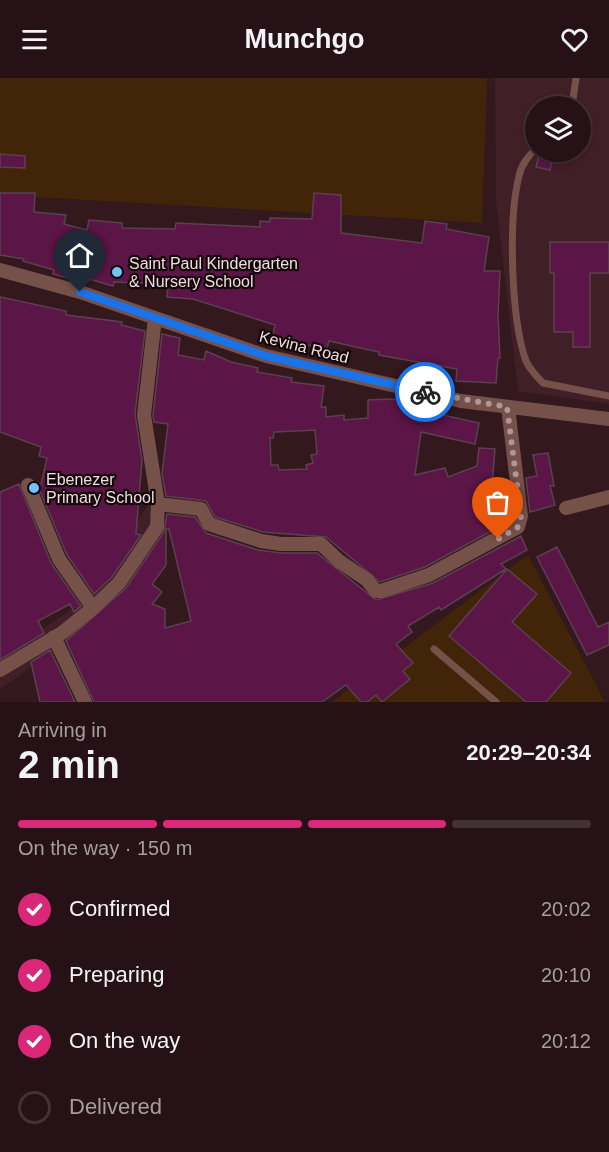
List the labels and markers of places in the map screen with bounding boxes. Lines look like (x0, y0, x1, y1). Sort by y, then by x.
pin (54, 230, 105, 292)
place label: Saint Paul Kindergarten & Nursery School (129, 255, 298, 290)
marker: Saint Paul Kindergarten & Nursery School (110, 265, 124, 279)
place label: Ebenezer Primary School (46, 471, 154, 506)
pin (472, 477, 523, 539)
marker: Ebenezer Primary School (27, 481, 41, 495)

